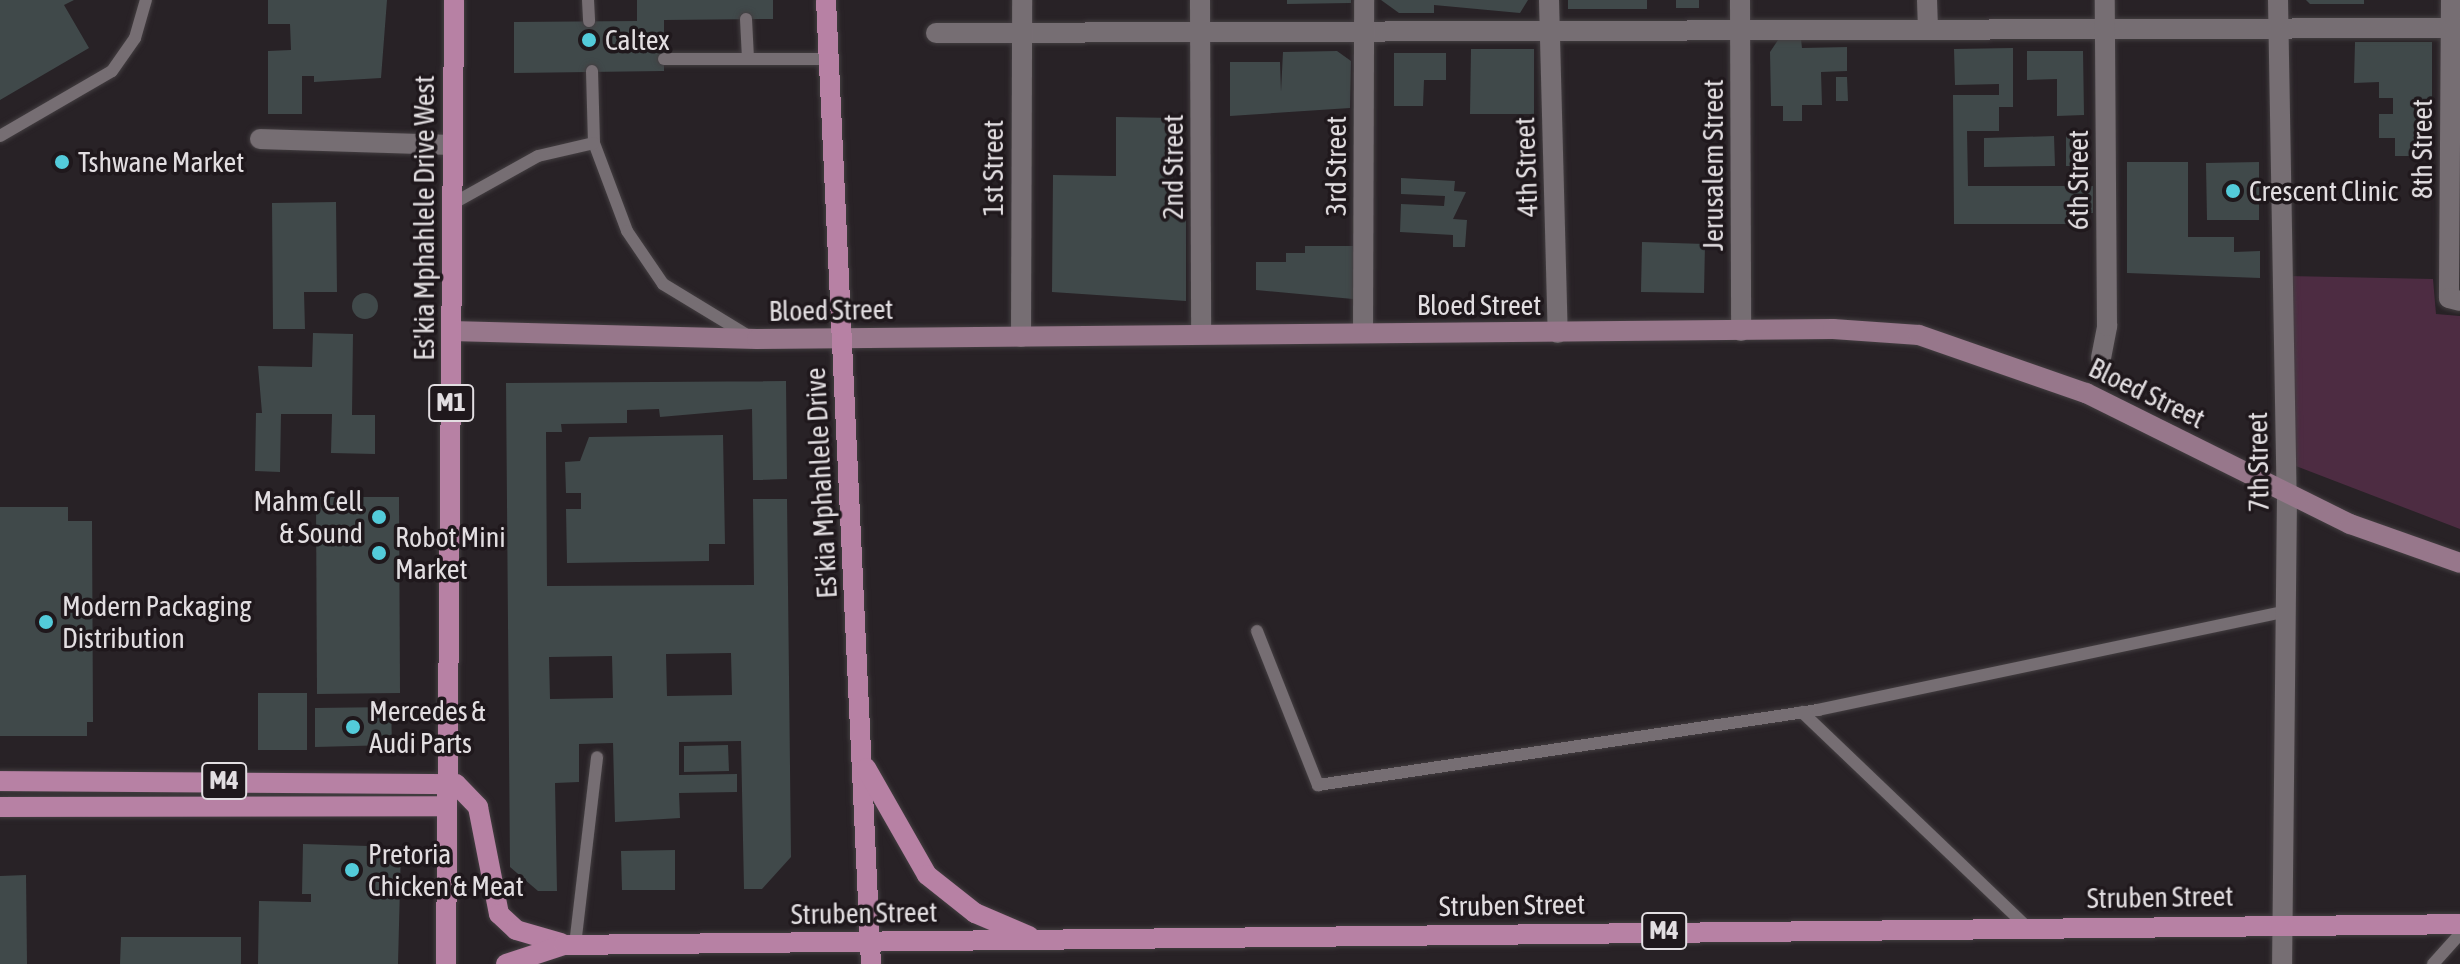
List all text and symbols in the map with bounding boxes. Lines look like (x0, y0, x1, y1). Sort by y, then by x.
place label: Caltex (605, 23, 670, 57)
marker: Caltex (580, 31, 598, 49)
street label: Es'kia Mphahlele Drive West (407, 75, 441, 361)
street label: Jerusalem Street (1696, 79, 1730, 251)
street label: 8th Street (2405, 99, 2439, 199)
street label: 2nd Street (1156, 114, 1190, 220)
street label: 3rd Street (1319, 116, 1353, 216)
street label: 4th Street (1507, 116, 1545, 218)
street label: 1st Street (976, 120, 1010, 216)
street label: 6th Street (2061, 130, 2095, 230)
place label: Tshwane Market (78, 145, 244, 179)
marker: Tshwane Market (53, 153, 71, 171)
place label: Crescent Clinic (2249, 174, 2398, 208)
marker: Crescent Clinic (2224, 182, 2242, 200)
street label: Bloed Street (1417, 288, 1541, 322)
street label: Bloed Street (768, 292, 894, 328)
street label: Bloed Street (2084, 351, 2210, 435)
street label: Es'kia Mphahlele Drive (798, 367, 844, 599)
road number: M1 (427, 381, 475, 425)
street label: 7th Street (2240, 412, 2276, 512)
place label: Mahm Cell & Sound (253, 484, 363, 550)
marker: Mahm Cell & Sound (370, 508, 388, 526)
place label: Robot Mini Market (395, 520, 506, 586)
marker: Robot Mini Market (370, 544, 388, 562)
place label: Modern Packaging Distribution (62, 589, 252, 655)
marker: Modern Packaging Distribution (37, 613, 55, 631)
place label: Mercedes & Audi Parts (369, 694, 486, 760)
marker: Mercedes & Audi Parts (344, 718, 362, 736)
road number: M4 (200, 759, 248, 803)
place label: Pretoria Chicken & Meat (368, 837, 524, 903)
marker: Pretoria Chicken & Meat (343, 861, 361, 879)
street label: Struben Street (2086, 879, 2234, 915)
street label: Struben Street (1438, 887, 1586, 923)
street label: Struben Street (790, 895, 938, 931)
road number: M4 (1640, 909, 1688, 953)

